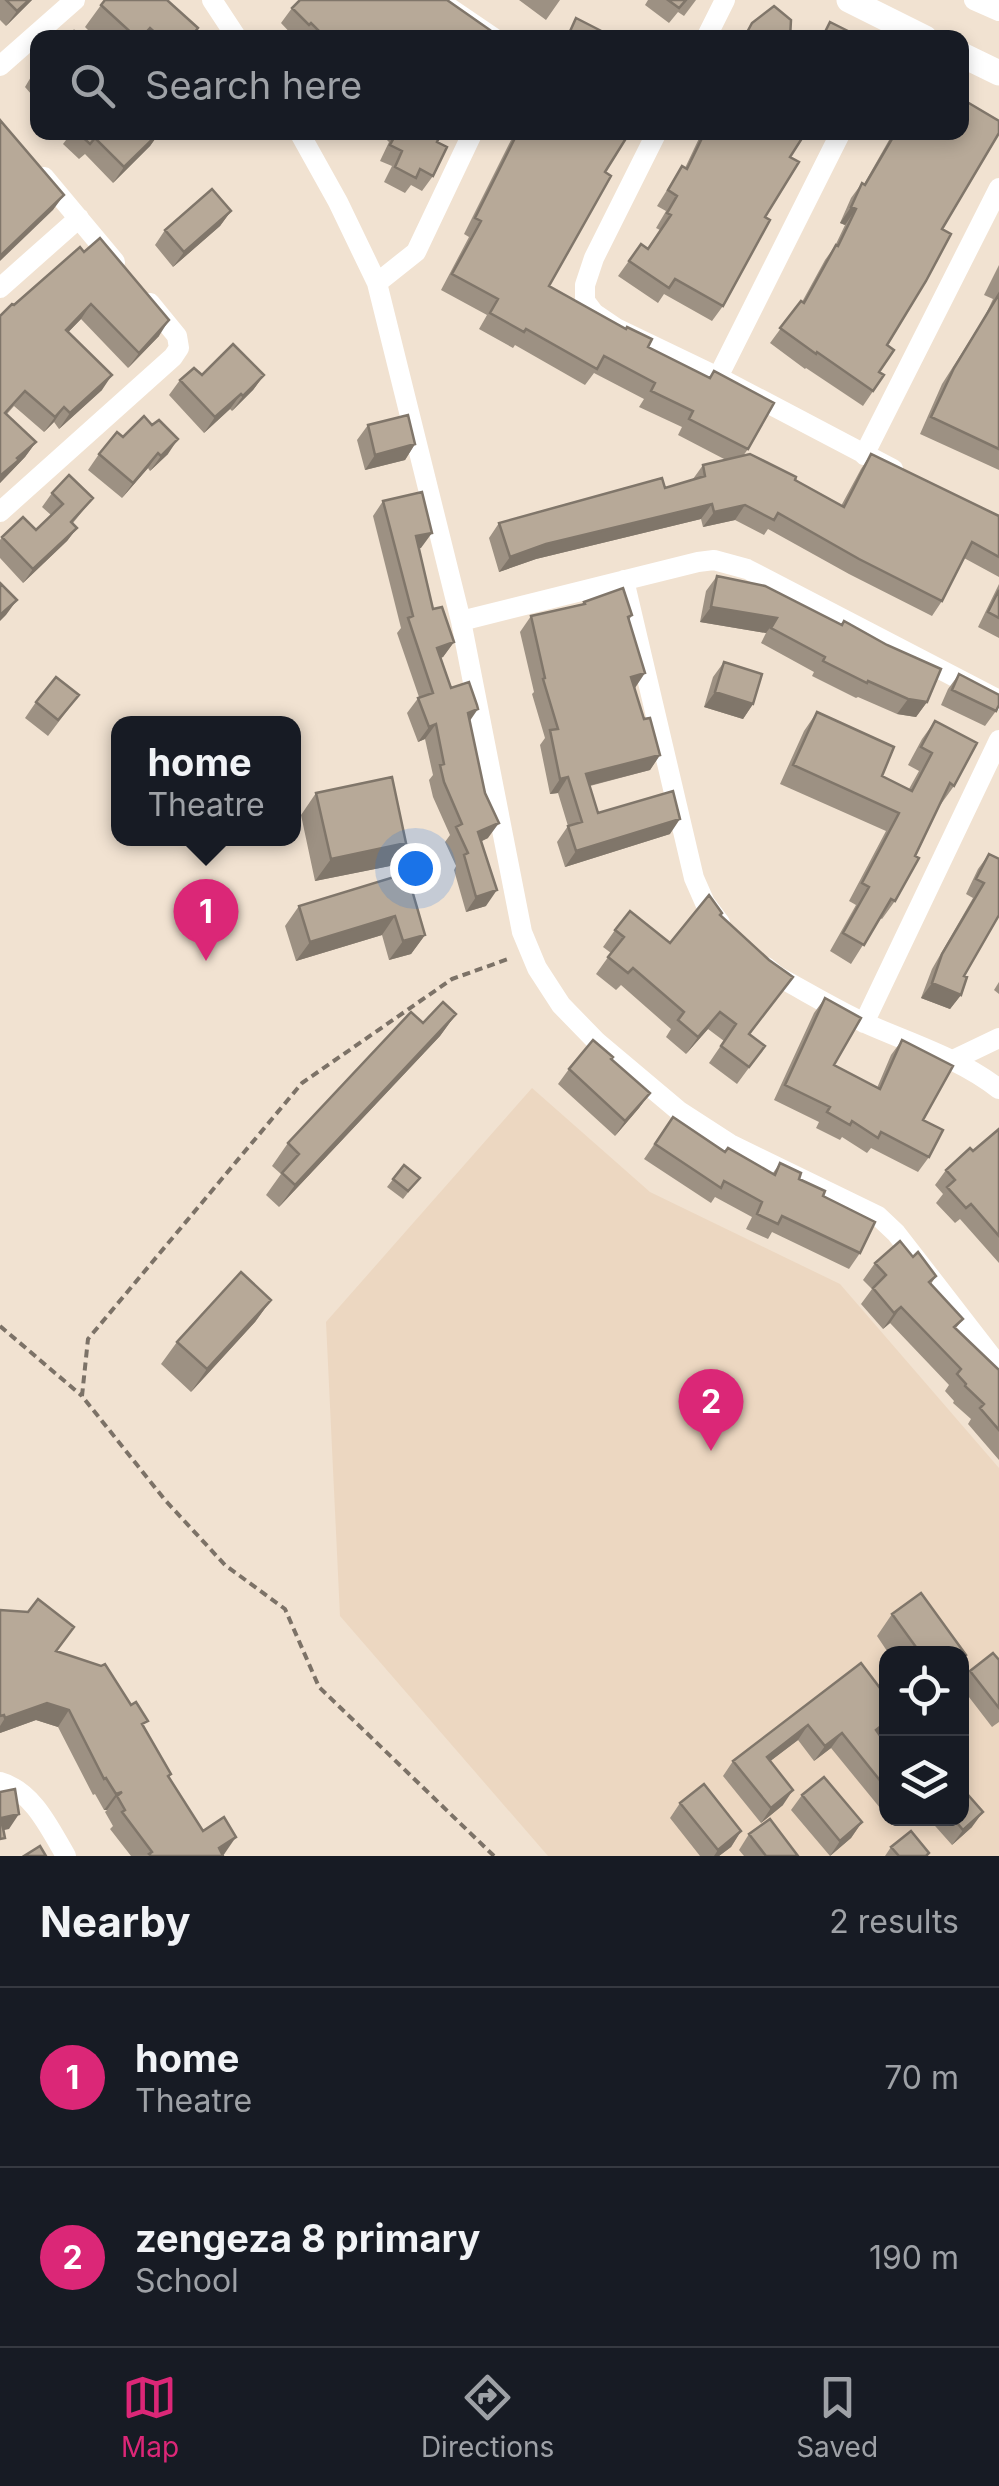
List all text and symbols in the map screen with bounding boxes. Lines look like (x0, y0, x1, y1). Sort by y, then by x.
search box (30, 30, 969, 140)
icon: search (65, 58, 120, 113)
text: Search here (145, 62, 362, 108)
popup (111, 716, 301, 846)
text: home (147, 739, 252, 785)
text: Theatre (147, 785, 265, 824)
your location (390, 843, 441, 894)
pin: 1 (174, 878, 238, 961)
pin: 2 (678, 1368, 744, 1451)
map controls (879, 1646, 969, 1826)
button: locate (879, 1646, 969, 1736)
button: layers (879, 1736, 969, 1826)
text: Nearby (40, 1896, 191, 1947)
text: 2 results (829, 1902, 959, 1941)
text: home (135, 2035, 239, 2081)
text: 1 (66, 2058, 79, 2097)
text: 70 m (884, 2058, 959, 2097)
text: Theatre (135, 2081, 252, 2120)
text: zengeza 8 primary (135, 2215, 480, 2261)
text: 2 (62, 2238, 83, 2277)
text: 190 m (869, 2238, 959, 2277)
text: School (135, 2261, 239, 2300)
tab: Map (121, 2370, 179, 2464)
tab: Directions (421, 2370, 554, 2464)
tab: Saved (796, 2370, 878, 2464)

